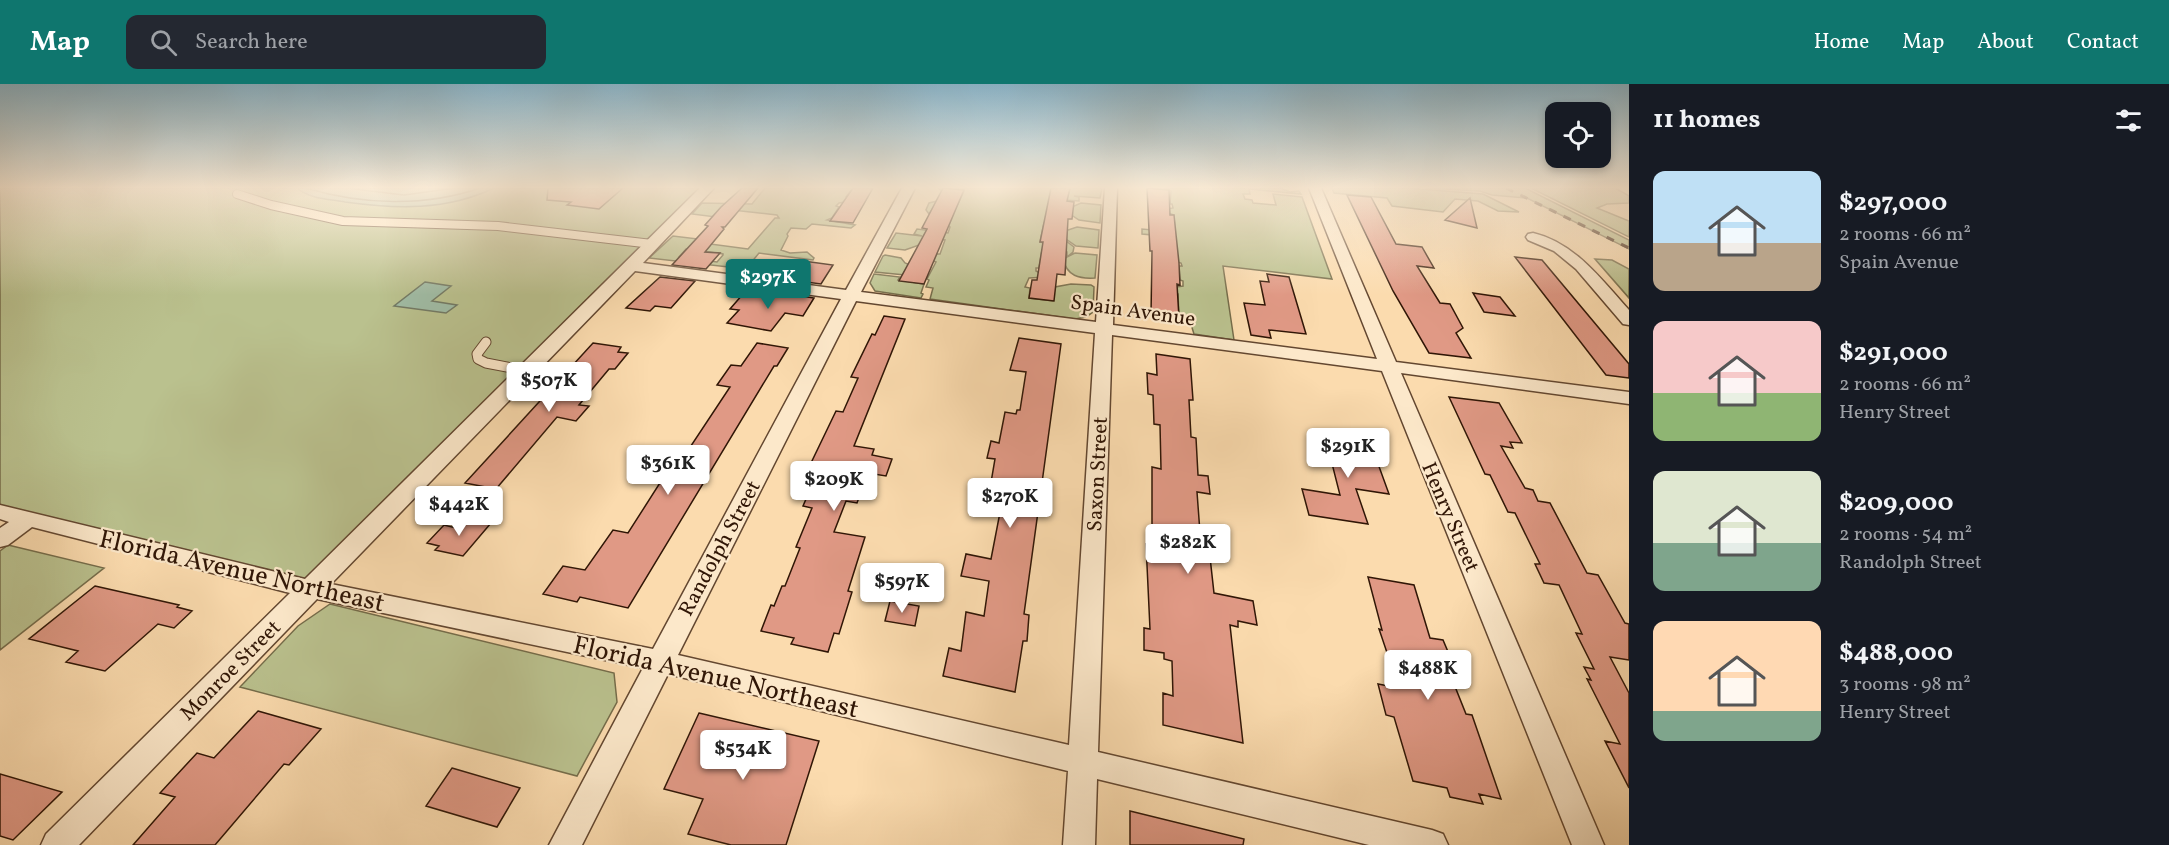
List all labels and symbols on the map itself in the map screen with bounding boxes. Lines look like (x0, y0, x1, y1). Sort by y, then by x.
pin: $297K (726, 259, 810, 310)
street label: Spain Avenue (1068, 288, 1197, 335)
pin: $507K (507, 362, 591, 413)
street label: Saxon Street (1081, 416, 1116, 532)
pin: $291K (1306, 428, 1390, 479)
pin: $361K (626, 445, 710, 496)
street label: Henry Street (1413, 458, 1486, 577)
pin: $209K (792, 461, 876, 512)
street label: Randolph Street (672, 476, 768, 622)
pin: $270K (968, 478, 1052, 529)
pin: $442K (417, 486, 501, 537)
street label: Florida Avenue Northeast (95, 522, 388, 622)
pin: $282K (1146, 524, 1230, 575)
pin: $597K (860, 563, 944, 614)
street label: Monroe Street (174, 614, 288, 728)
street label: Florida Avenue Northeast (569, 628, 862, 728)
pin: $488K (1386, 650, 1470, 701)
pin: $534K (701, 730, 785, 781)

